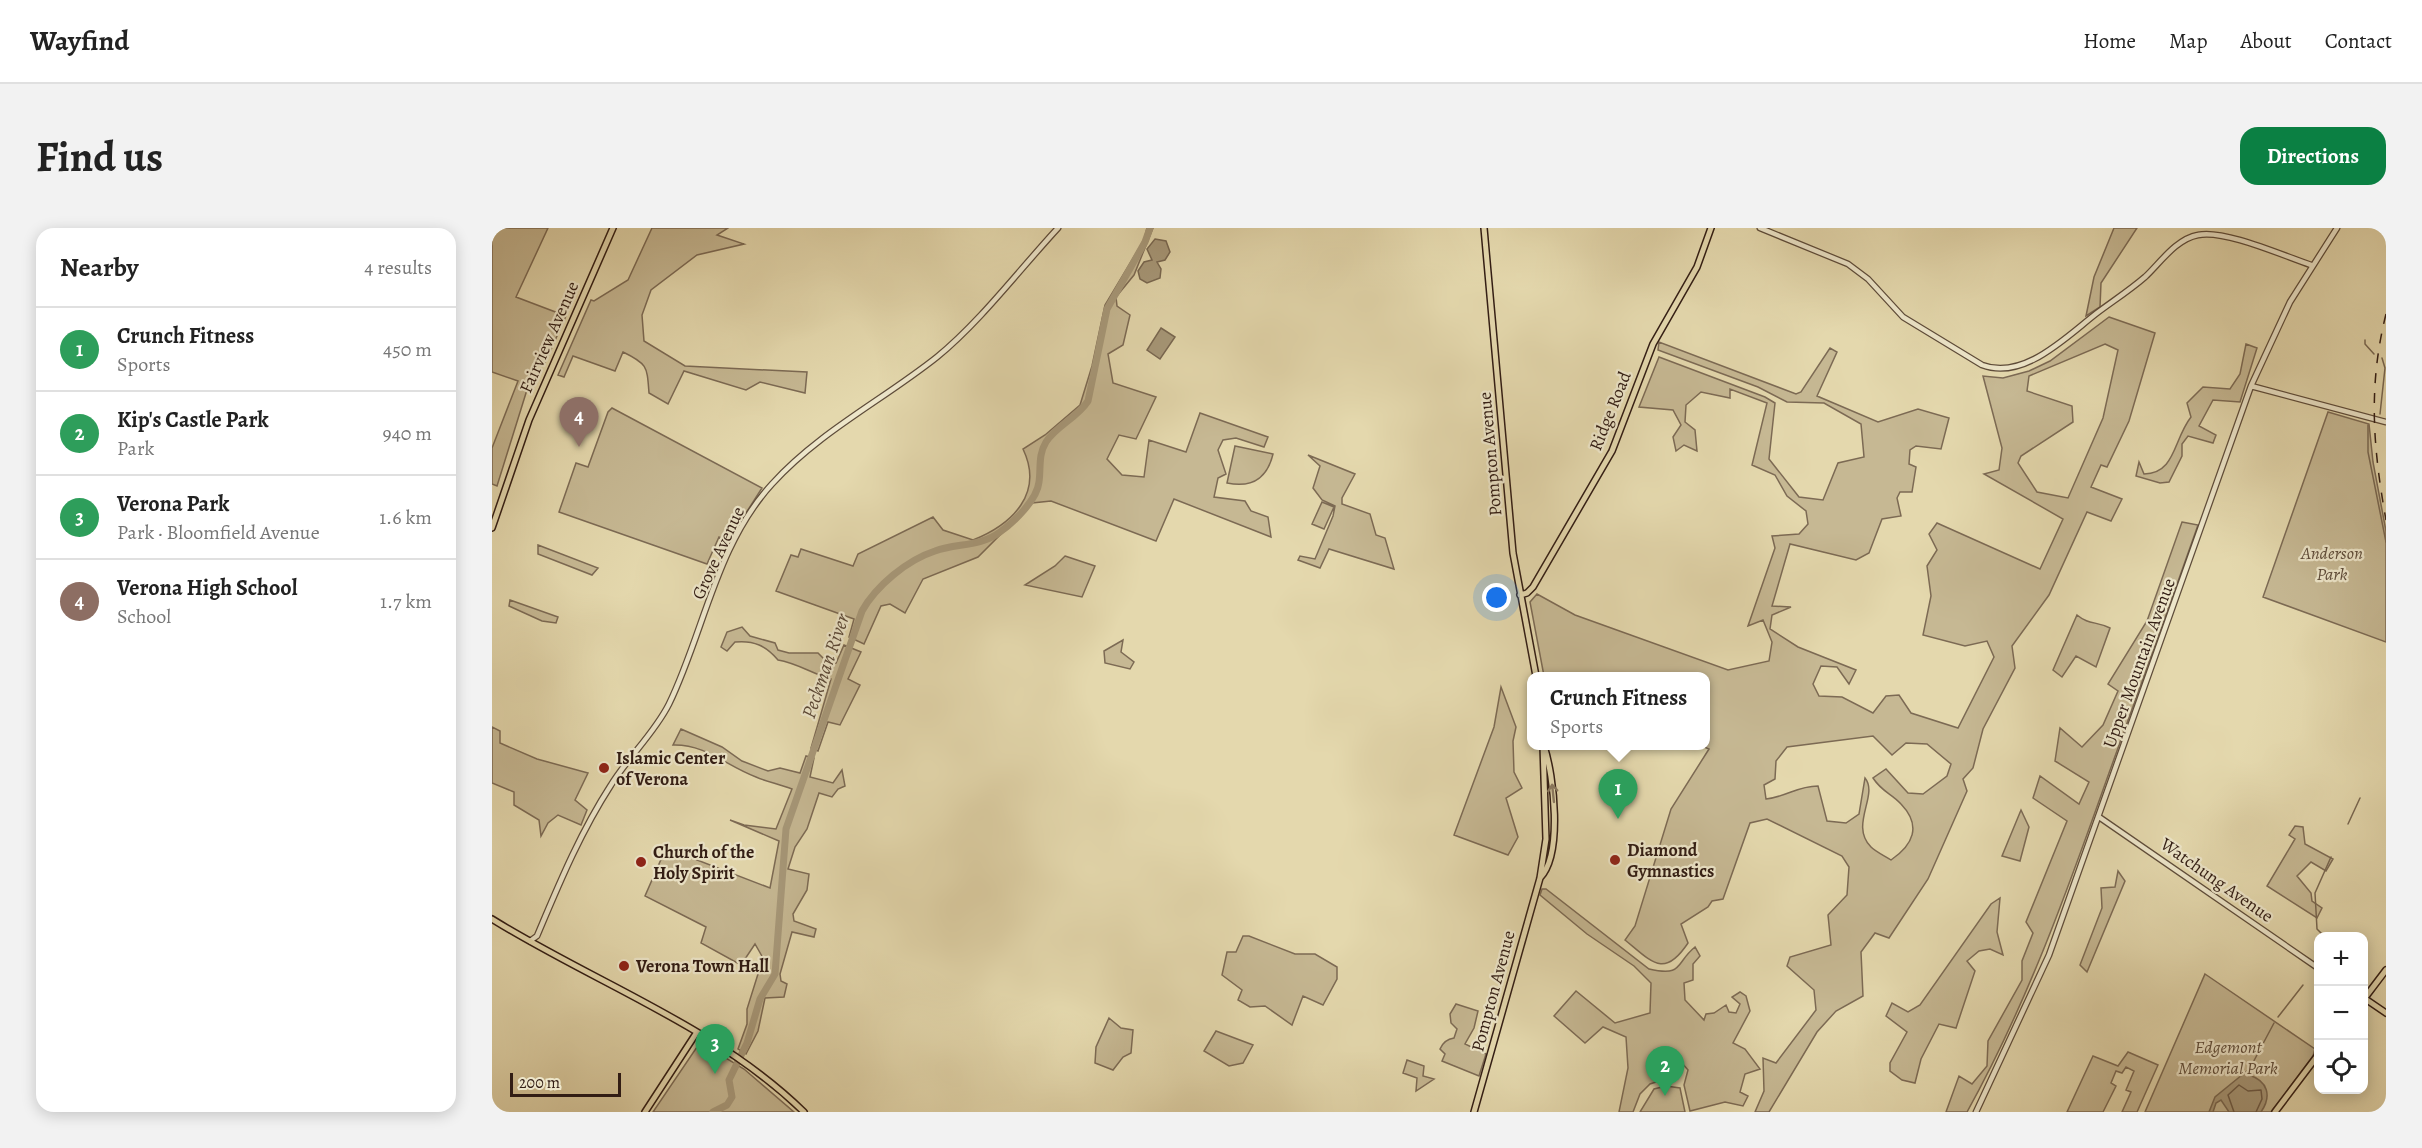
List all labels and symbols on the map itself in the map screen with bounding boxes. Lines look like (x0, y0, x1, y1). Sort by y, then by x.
street label: Fairview Avenue (514, 277, 584, 397)
street label: Ridge Road (1583, 367, 1637, 454)
street label: Pompton Avenue (1473, 391, 1507, 517)
pin: 4 (560, 398, 598, 447)
street label: Grove Avenue (686, 503, 750, 603)
park label: Anderson Park (2300, 541, 2363, 586)
street label: Upper Mountain Avenue (2097, 575, 2181, 751)
your location (1482, 583, 1511, 612)
water label: Peckman River (795, 609, 856, 722)
place label: Islamic Center of Verona (616, 746, 726, 791)
marker: Islamic Center of Verona (597, 761, 611, 775)
pin: 1 (1598, 770, 1638, 819)
one-way arrow (1547, 784, 1558, 804)
street label: Watchung Avenue (2155, 832, 2278, 928)
place label: Diamond Gymnastics (1627, 838, 1714, 883)
place label: Church of the Holy Spirit (653, 840, 754, 885)
marker: Diamond Gymnastics (1608, 853, 1622, 867)
marker: Church of the Holy Spirit (634, 855, 648, 869)
street label: Pompton Avenue (1465, 928, 1521, 1054)
place label: Verona Town Hall (635, 954, 769, 978)
marker: Verona Town Hall (617, 959, 631, 973)
pin: 3 (696, 1024, 734, 1074)
park label: Edgemont Memorial Park (2178, 1035, 2278, 1080)
pin: 2 (1646, 1046, 1684, 1096)
scale bar (510, 1070, 621, 1098)

